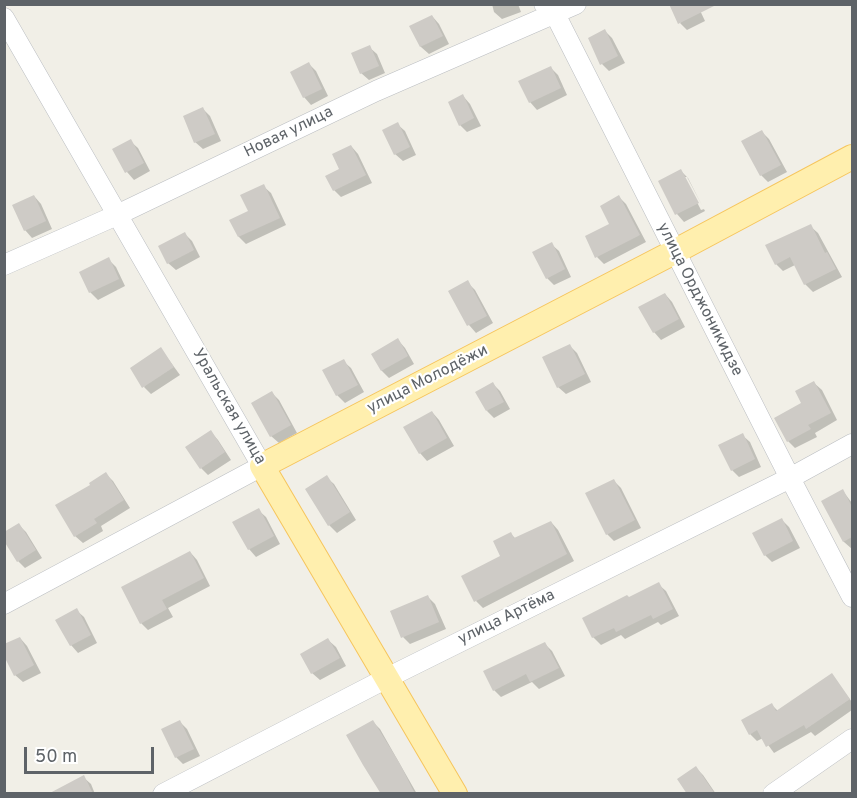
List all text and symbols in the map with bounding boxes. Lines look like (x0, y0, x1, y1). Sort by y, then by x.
street label: Новая улица (241, 103, 337, 163)
street label: улица Орджоникидзе (652, 220, 746, 380)
street label: улица Молодёжи (365, 341, 491, 419)
street label: Уральская улица (187, 346, 269, 468)
street label: улица Артёма (455, 586, 559, 650)
scale bar (27, 735, 158, 773)
text: 50 m (35, 746, 77, 769)

